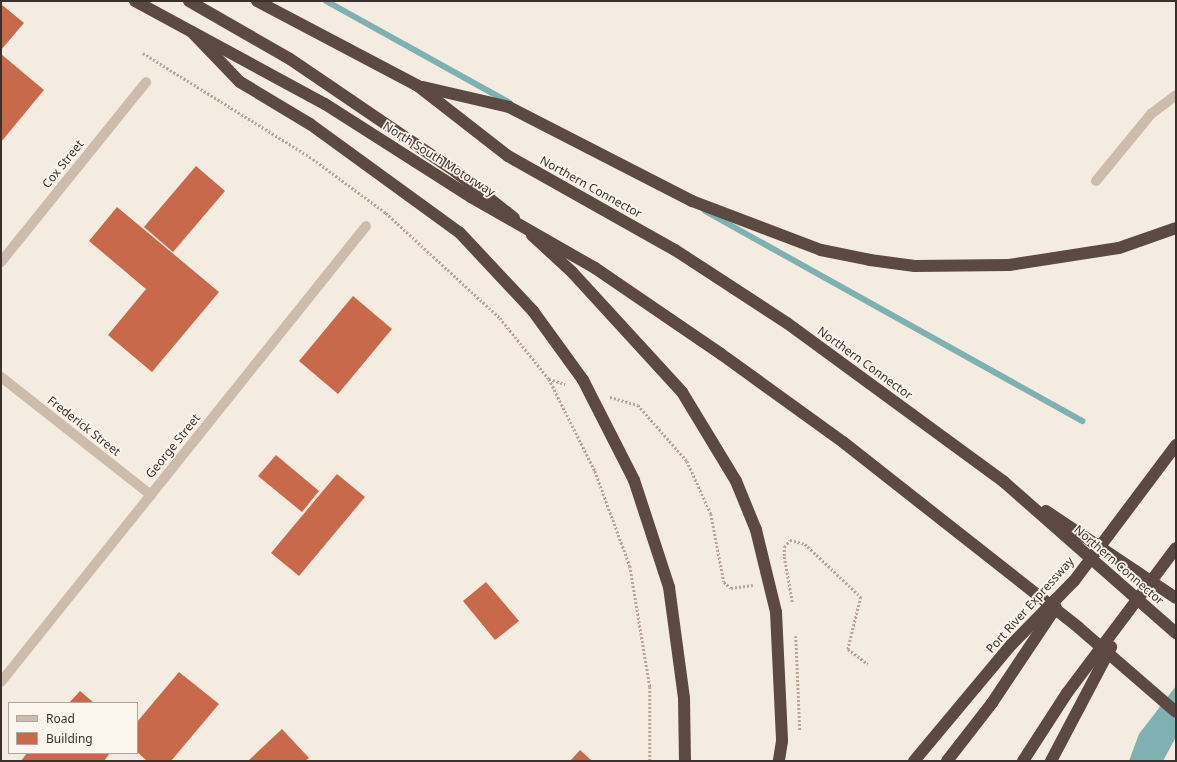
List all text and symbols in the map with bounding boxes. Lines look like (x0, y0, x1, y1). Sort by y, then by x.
street label: North South Motorway (380, 119, 498, 199)
street label: Cox Street (39, 137, 87, 191)
street label: Northern Connector (538, 153, 644, 221)
street label: Northern Connector (815, 324, 915, 402)
street label: Frederick Street (45, 393, 123, 459)
street label: George Street (143, 411, 203, 481)
street label: Northern Connector (1071, 522, 1167, 608)
street label: Port River Expressway (983, 554, 1077, 656)
legend (8, 702, 138, 754)
text: Road (46, 710, 75, 727)
text: Building (46, 730, 93, 747)

